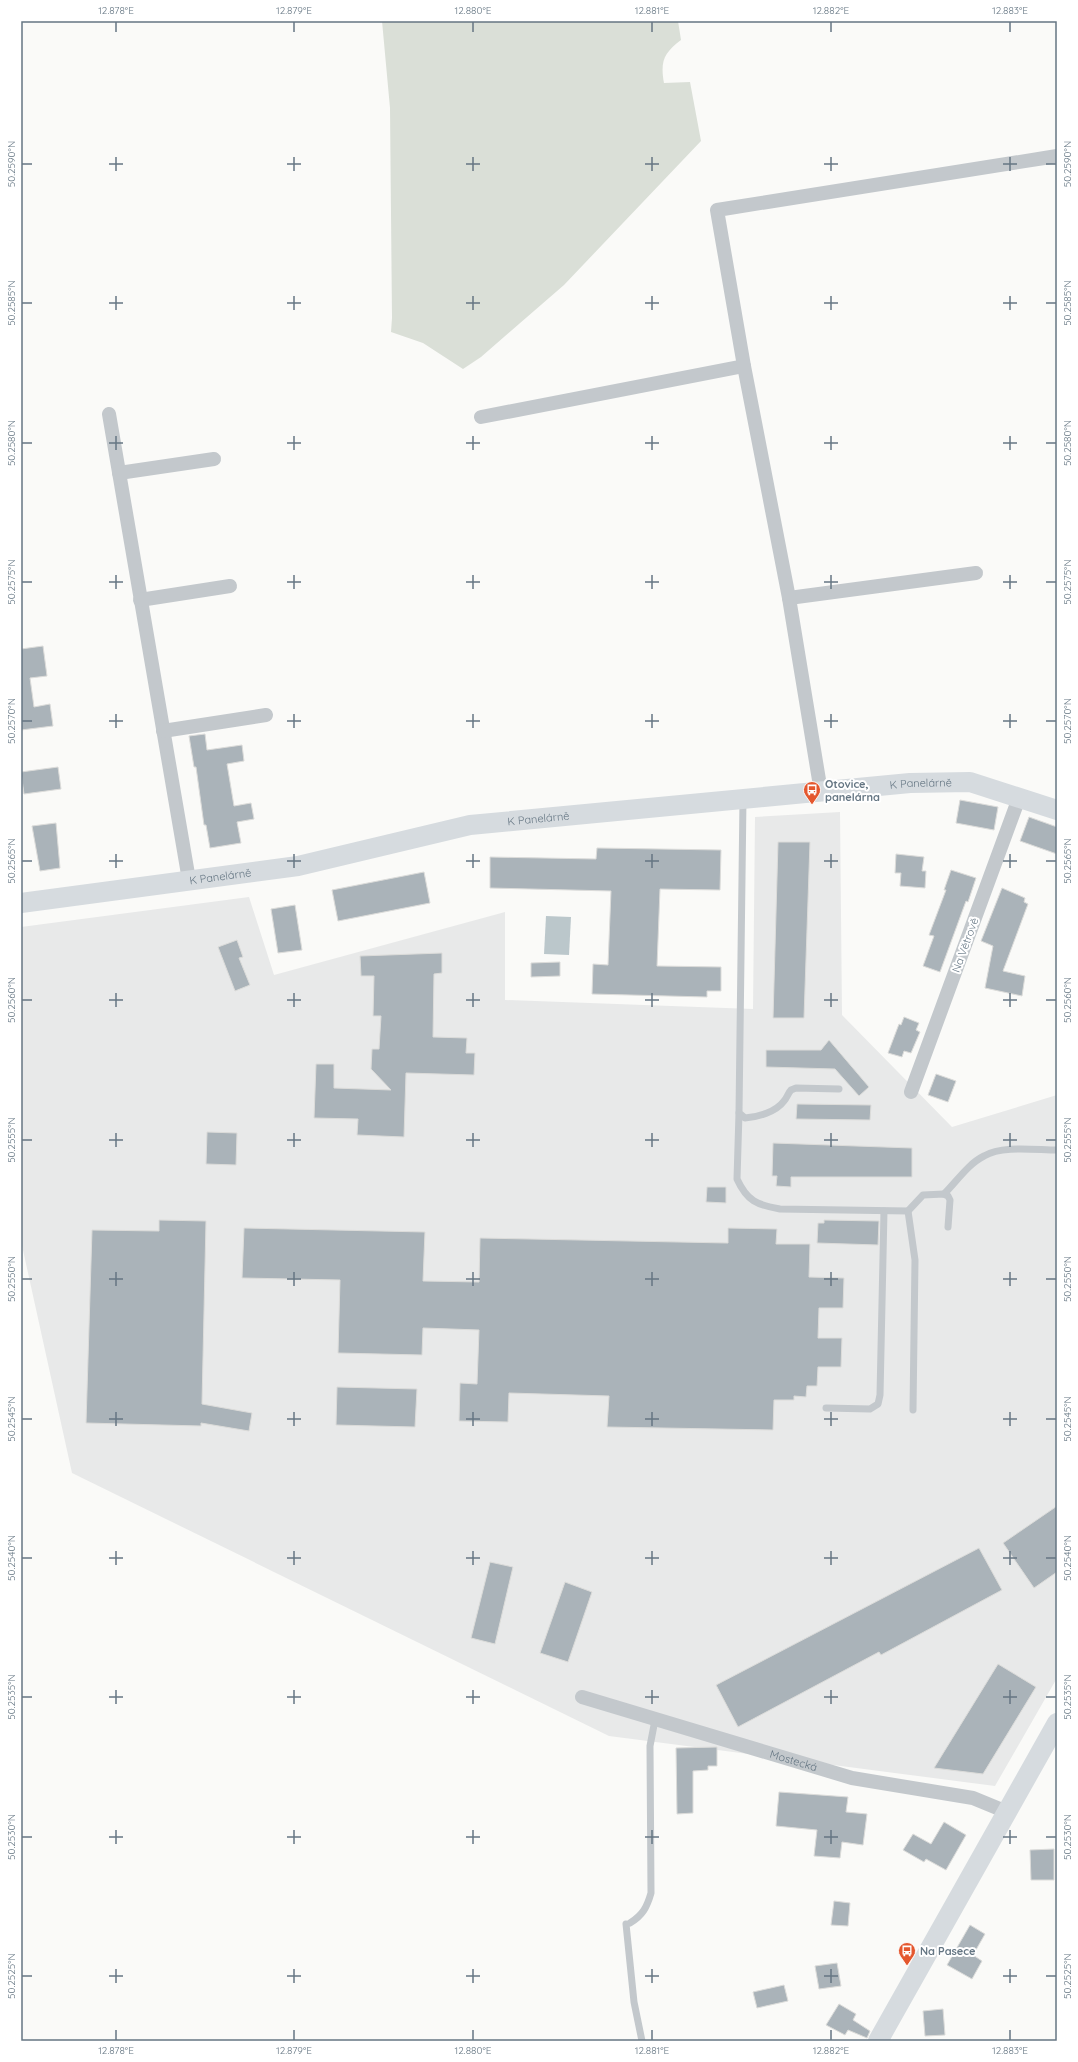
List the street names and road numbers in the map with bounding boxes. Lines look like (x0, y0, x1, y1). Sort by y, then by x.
street label: K Panelárně (889, 775, 952, 792)
street label: K Panelárně (507, 809, 570, 828)
street label: K Panelárně (188, 865, 252, 887)
street label: Na Větrově (949, 916, 981, 974)
street label: Mostecká (768, 1747, 819, 1774)

